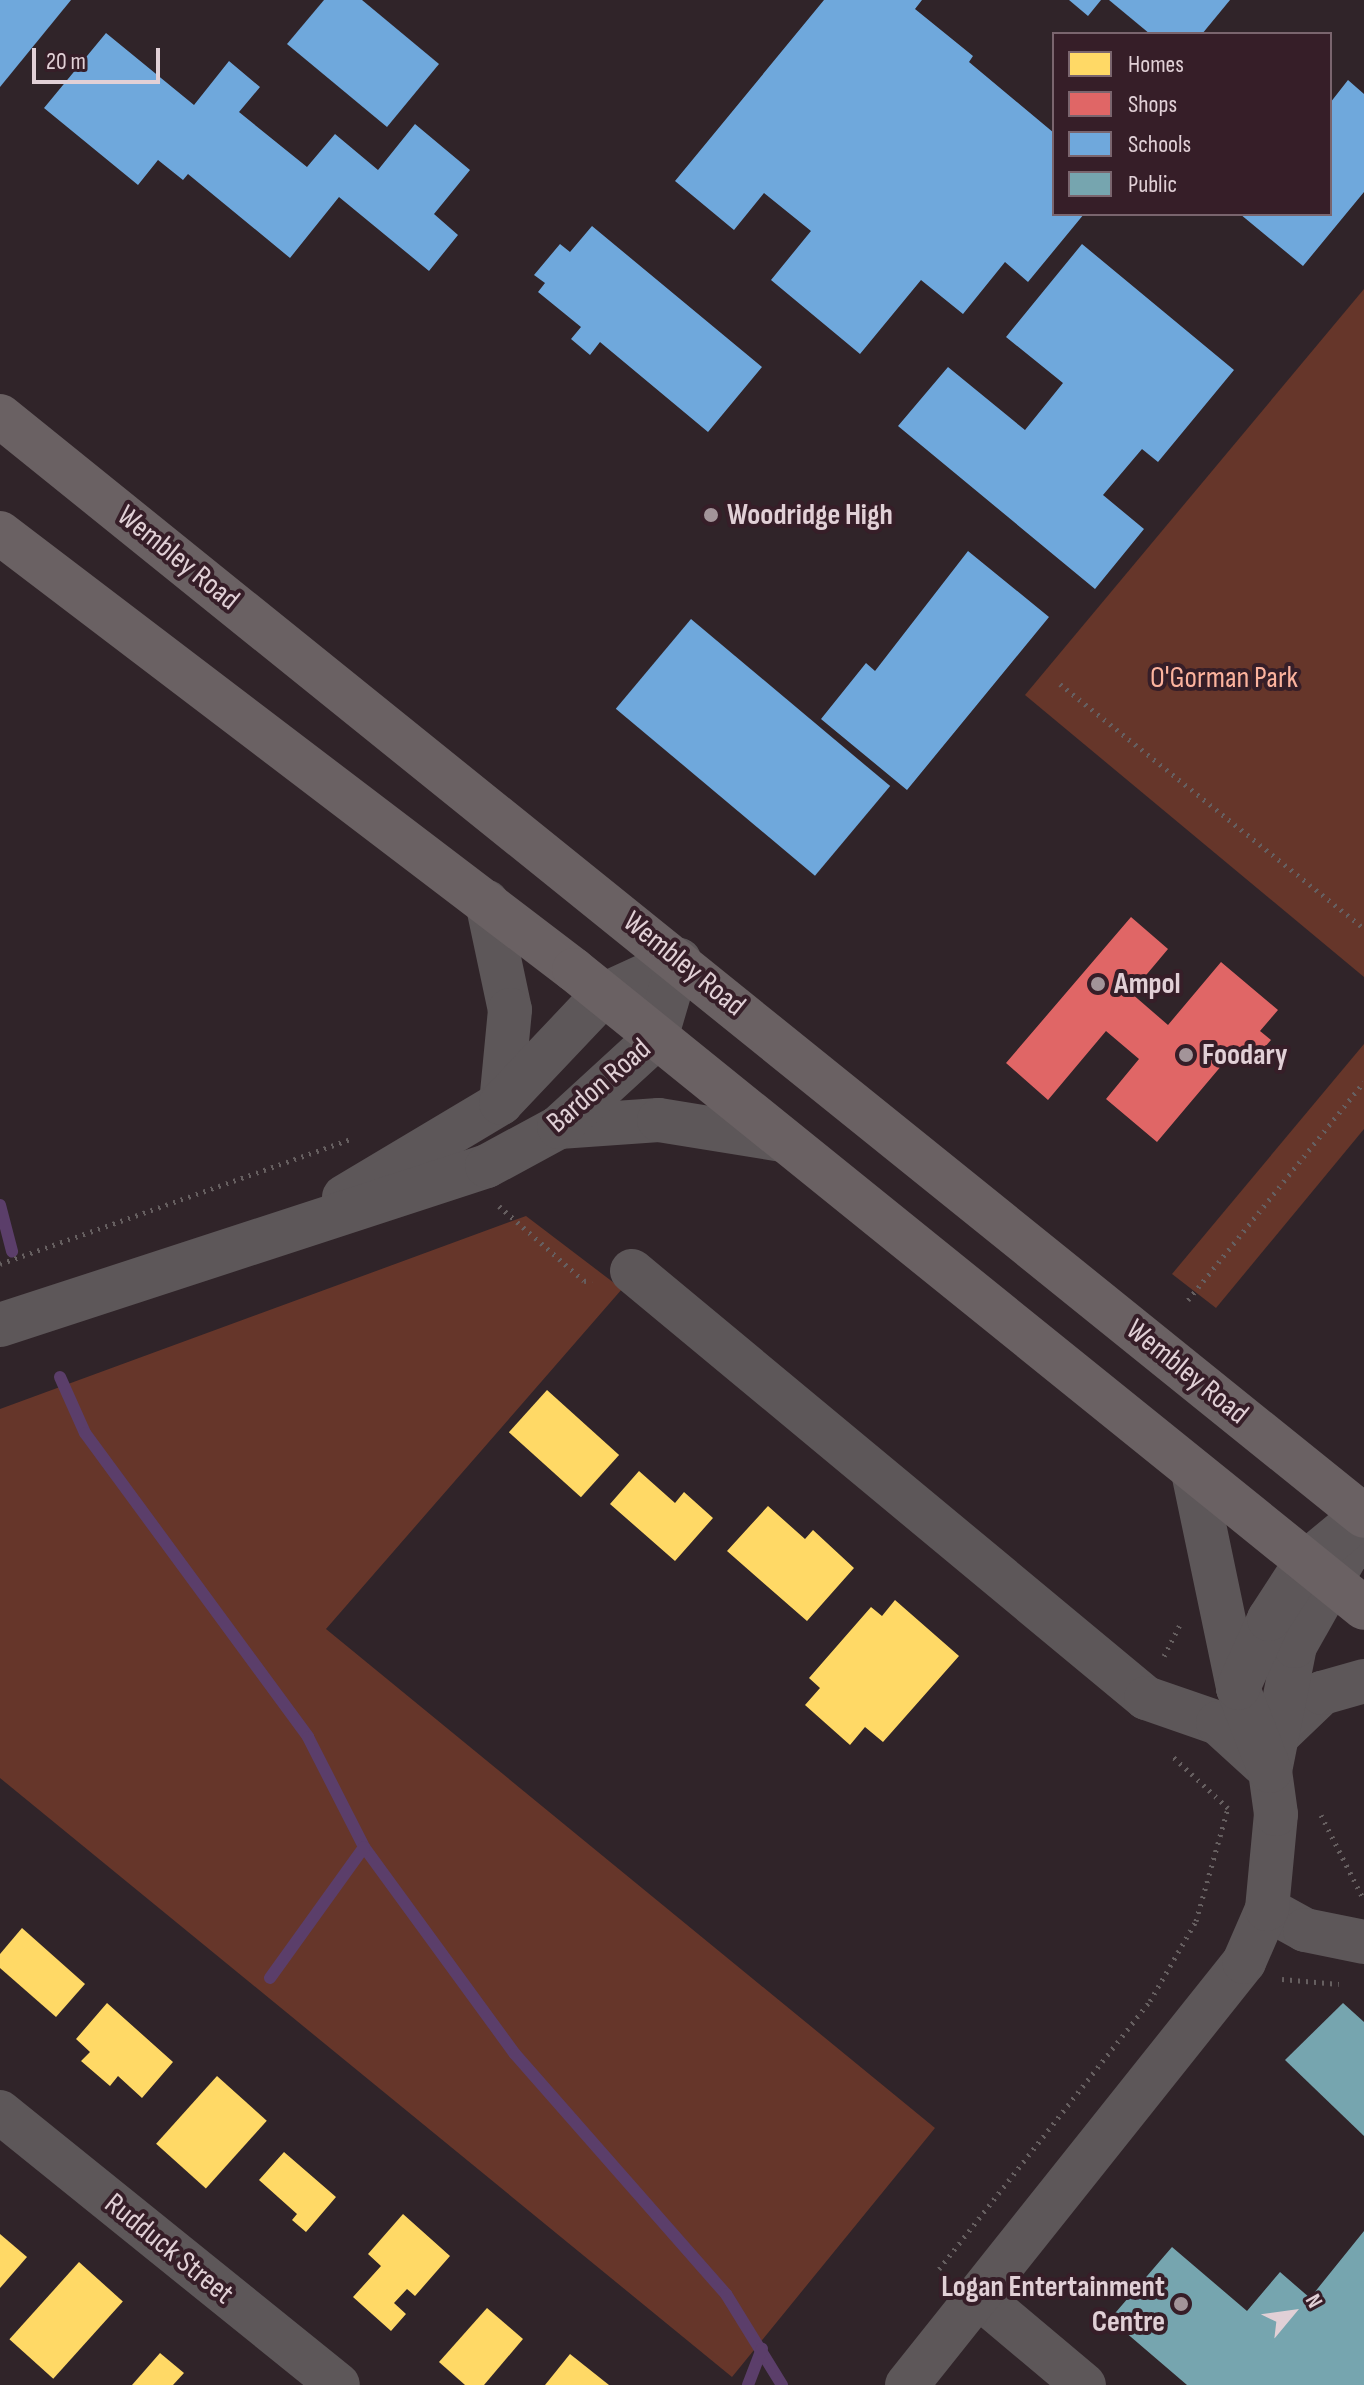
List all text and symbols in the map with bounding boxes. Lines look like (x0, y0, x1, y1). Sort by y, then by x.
scale bar (36, 32, 164, 82)
legend (1052, 32, 1332, 216)
text: 20 m (46, 47, 86, 76)
text: Homes (1128, 50, 1184, 79)
text: Shops (1128, 90, 1177, 119)
text: Schools (1128, 130, 1191, 159)
text: Public (1128, 170, 1177, 199)
place label: Woodridge High (727, 497, 893, 533)
street label: Wembley Road (110, 498, 246, 618)
marker: Woodridge High (702, 506, 720, 524)
park label: O'Gorman Park (1150, 660, 1298, 696)
street label: Wembley Road (616, 904, 752, 1024)
place label: Ampol (1114, 966, 1181, 1002)
marker: Ampol (1089, 975, 1107, 993)
street label: Bardon Road (540, 1031, 658, 1141)
place label: Foodary (1202, 1037, 1287, 1073)
marker: Foodary (1177, 1046, 1195, 1064)
street label: Wembley Road (1119, 1312, 1255, 1432)
street label: Rudduck Street (97, 2186, 241, 2312)
place label: Logan Entertainment Centre (941, 2269, 1165, 2340)
north arrow (1252, 2273, 1332, 2353)
text: N (1299, 2289, 1328, 2313)
marker: Logan Entertainment Centre (1172, 2295, 1190, 2313)

